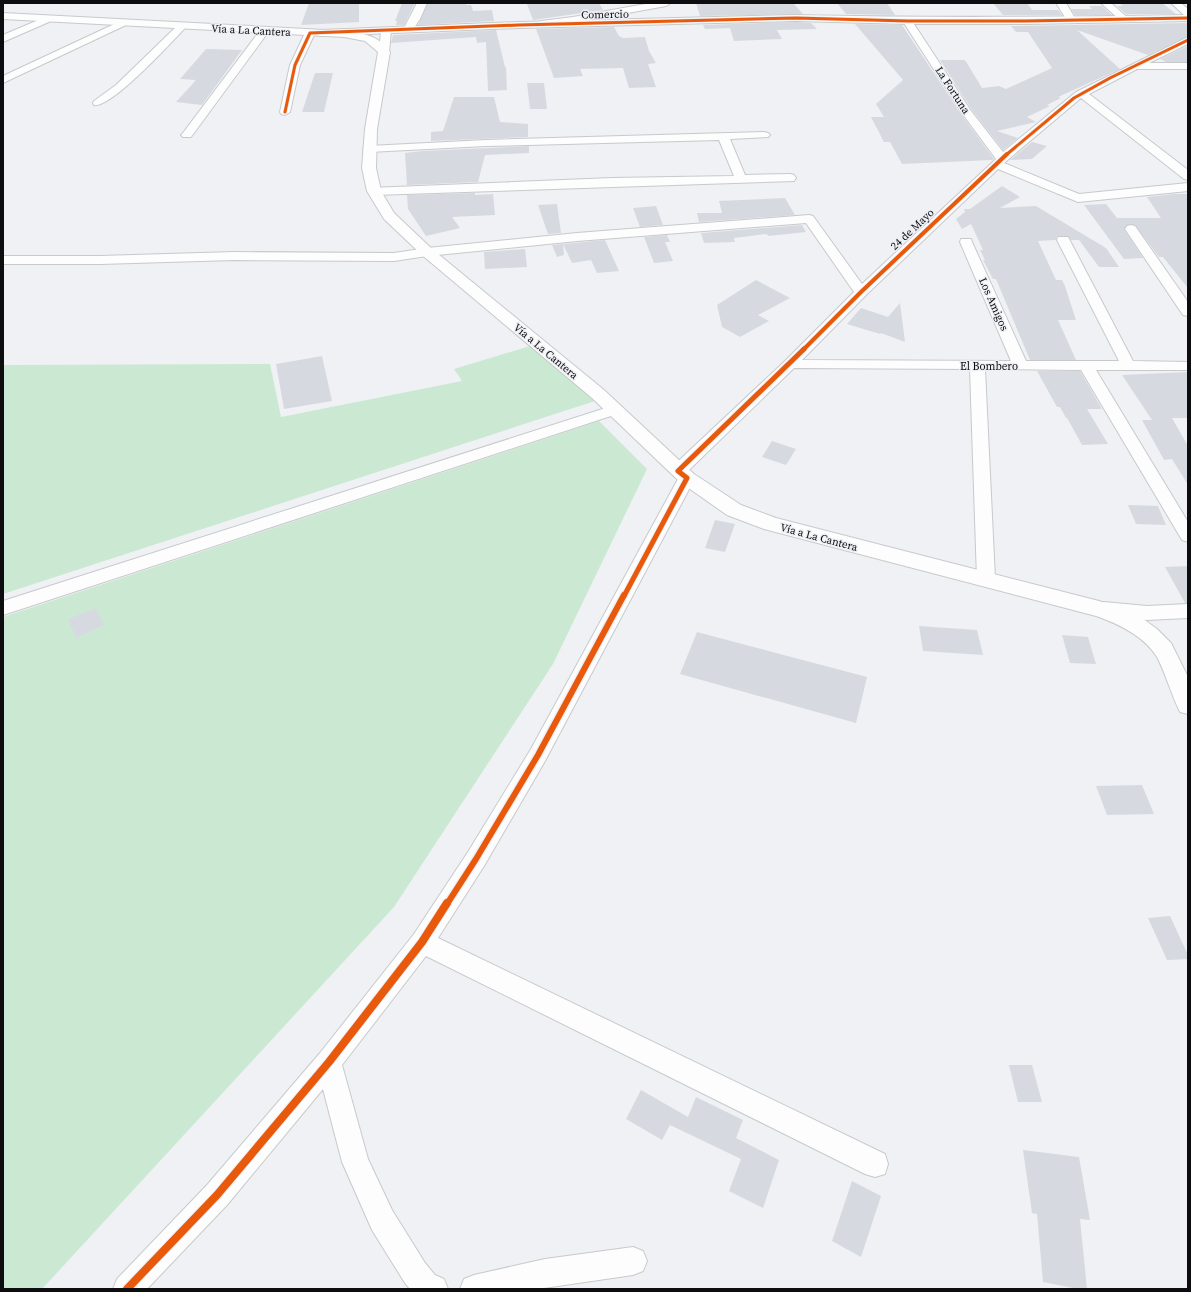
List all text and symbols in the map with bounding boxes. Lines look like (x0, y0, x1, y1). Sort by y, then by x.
street label: Comercio (581, 7, 629, 22)
street label: Vía a La Cantera (211, 21, 292, 40)
street label: La Fortuna (932, 64, 974, 117)
street label: 24 de Mayo (887, 205, 937, 253)
street label: Los Amigos (975, 275, 1012, 333)
street label: Vía a La Cantera (510, 320, 581, 383)
street label: El Bombero (960, 359, 1018, 374)
street label: Vía a La Cantera (778, 520, 860, 555)

